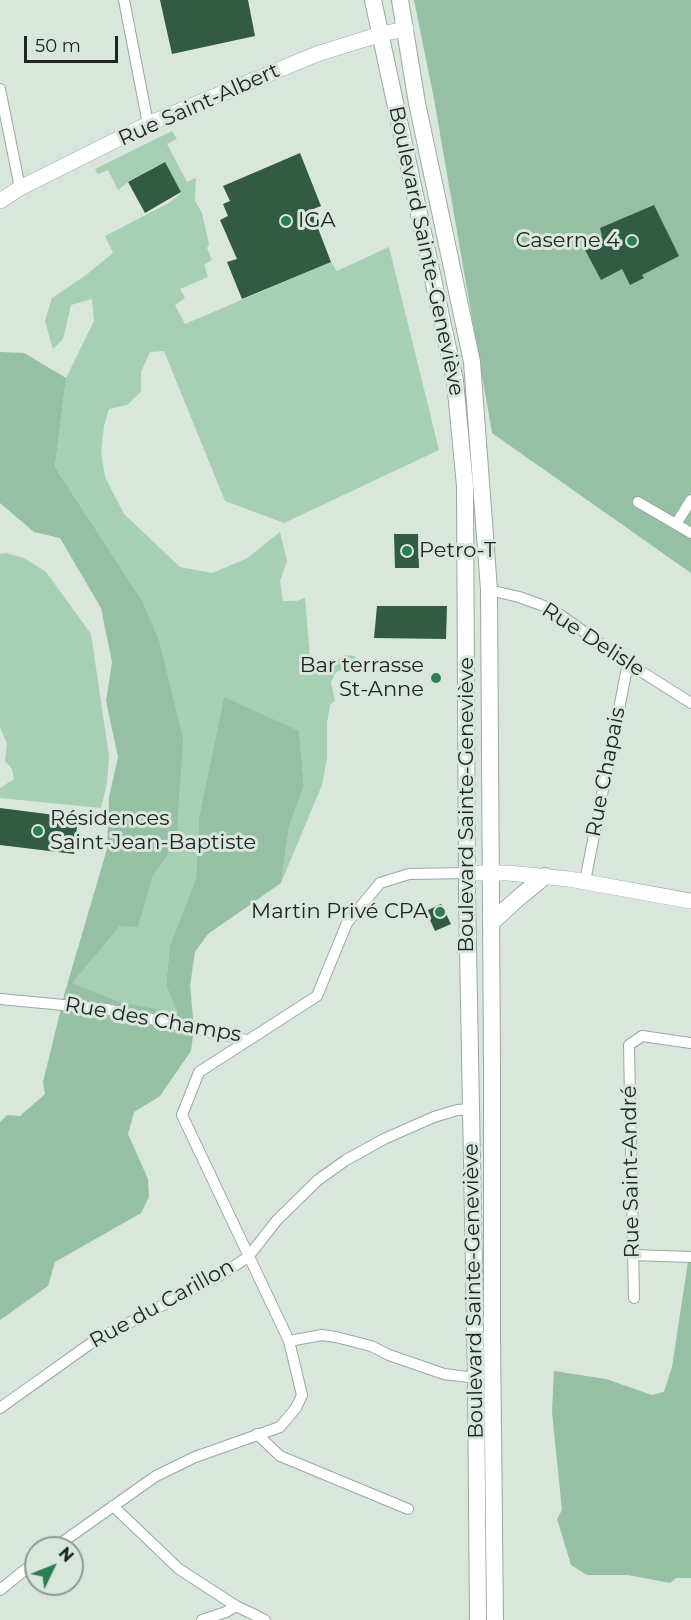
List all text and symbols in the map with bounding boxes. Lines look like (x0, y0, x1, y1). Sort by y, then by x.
scale bar (27, 24, 122, 62)
text: 50 m (35, 35, 81, 57)
street label: Rue Saint-Albert (115, 58, 283, 152)
street label: Boulevard Sainte-Geneviève (383, 104, 469, 398)
place label: IGA (298, 208, 336, 234)
marker: IGA (279, 214, 293, 228)
place label: Caserne 4 (515, 228, 620, 254)
marker: Caserne 4 (625, 234, 639, 248)
place label: Petro-T (419, 538, 496, 564)
marker: Petro-T (400, 544, 414, 558)
street label: Rue Delisle (537, 597, 649, 683)
place label: Bar terrasse St-Anne (300, 653, 424, 703)
street label: Boulevard Sainte-Geneviève (454, 657, 480, 953)
marker: Bar terrasse St-Anne (429, 671, 443, 685)
street label: Rue Chapais (581, 705, 631, 839)
place label: Résidences Saint-Jean-Baptiste (50, 806, 256, 856)
marker: Résidences Saint-Jean-Baptiste (31, 824, 45, 838)
place label: Martin Privé CPA (251, 899, 428, 925)
marker: Martin Privé CPA (433, 905, 447, 919)
street label: Rue des Champs (63, 992, 243, 1048)
street label: Rue Saint-André (617, 1085, 645, 1259)
street label: Boulevard Sainte-Geneviève (459, 1143, 489, 1439)
street label: Rue du Carillon (85, 1254, 239, 1354)
north arrow (24, 1536, 84, 1596)
text: N (55, 1544, 77, 1566)

